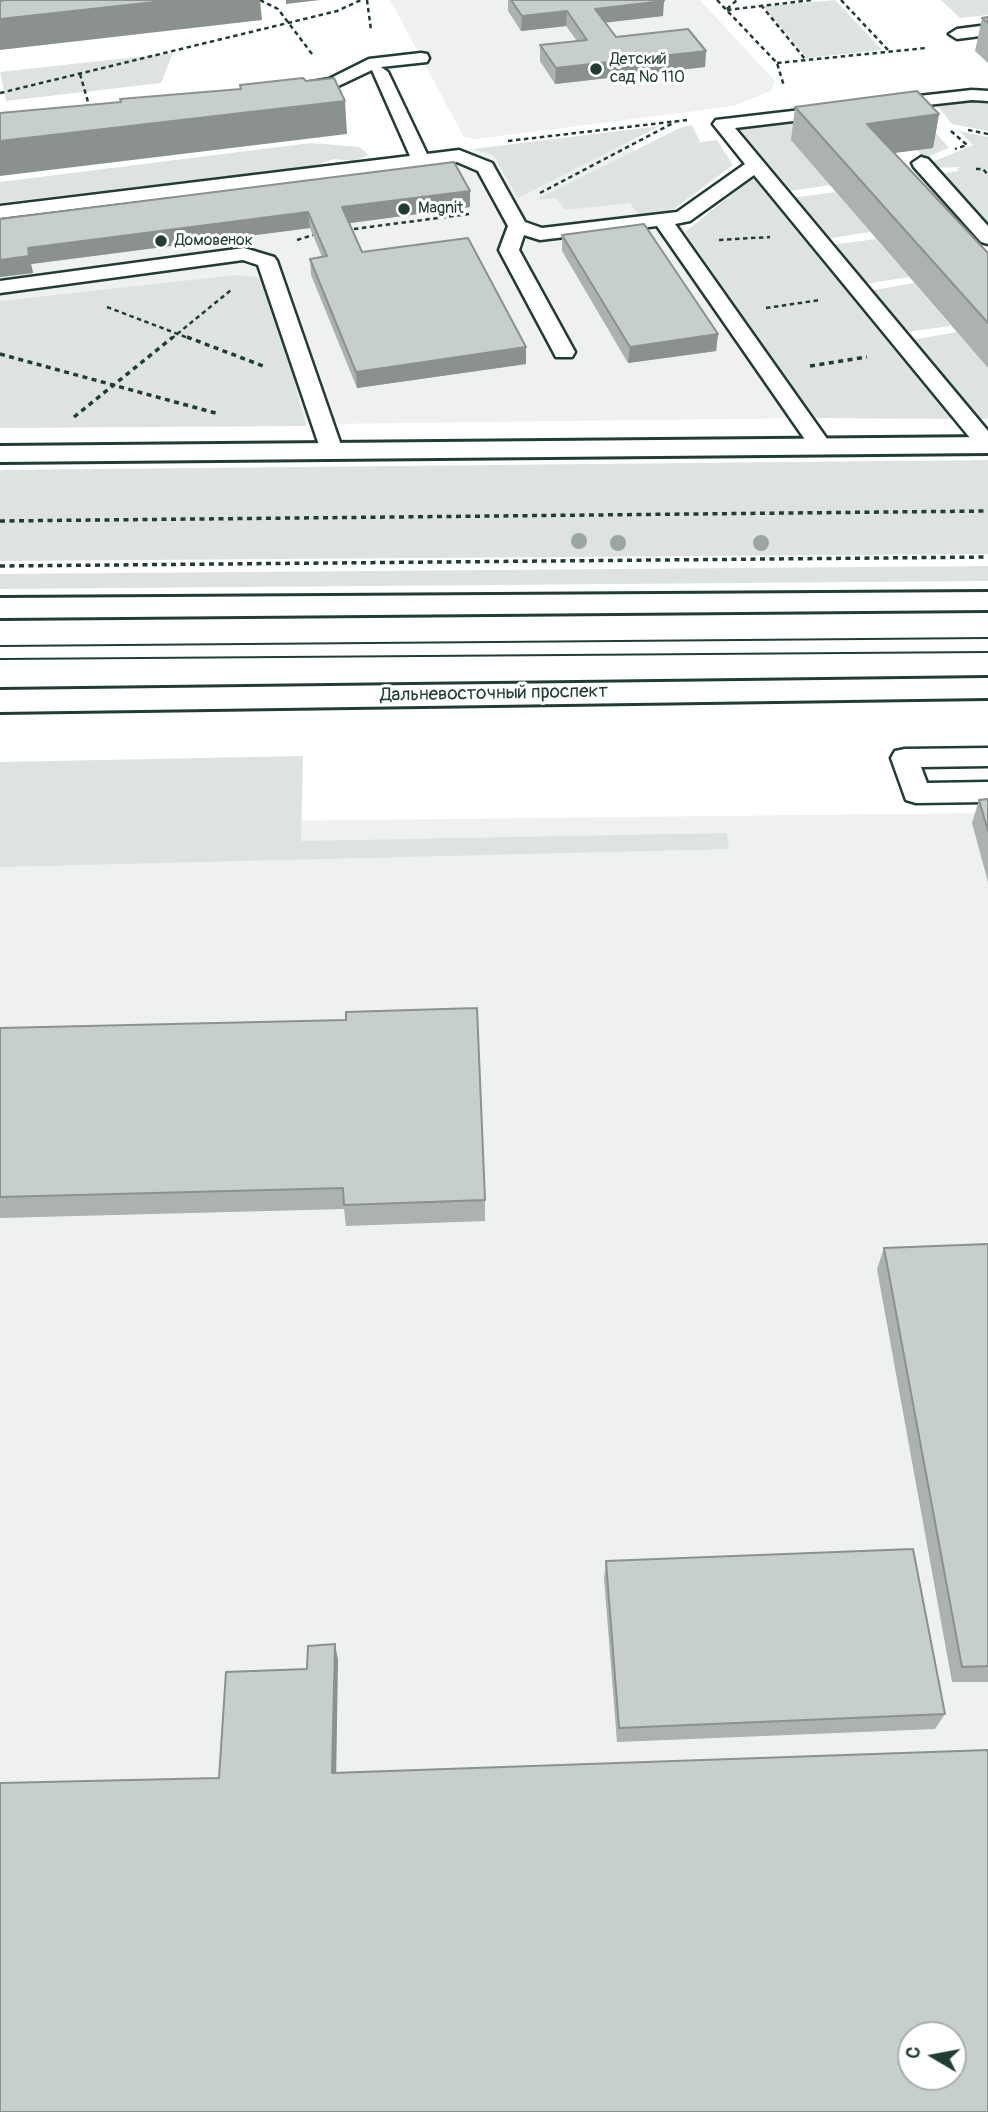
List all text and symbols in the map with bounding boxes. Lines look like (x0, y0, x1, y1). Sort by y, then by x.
place label: Детский сад № 110 (610, 50, 685, 88)
marker: Детский сад № 110 (588, 61, 604, 77)
place label: Magnit (418, 199, 463, 219)
marker: Magnit (396, 201, 412, 217)
place label: Домовенок (175, 231, 253, 251)
marker: Домовенок (153, 233, 169, 249)
street label: Дальневосточный проспект (380, 681, 608, 707)
north arrow (897, 2021, 967, 2091)
text: С (900, 2045, 926, 2061)

